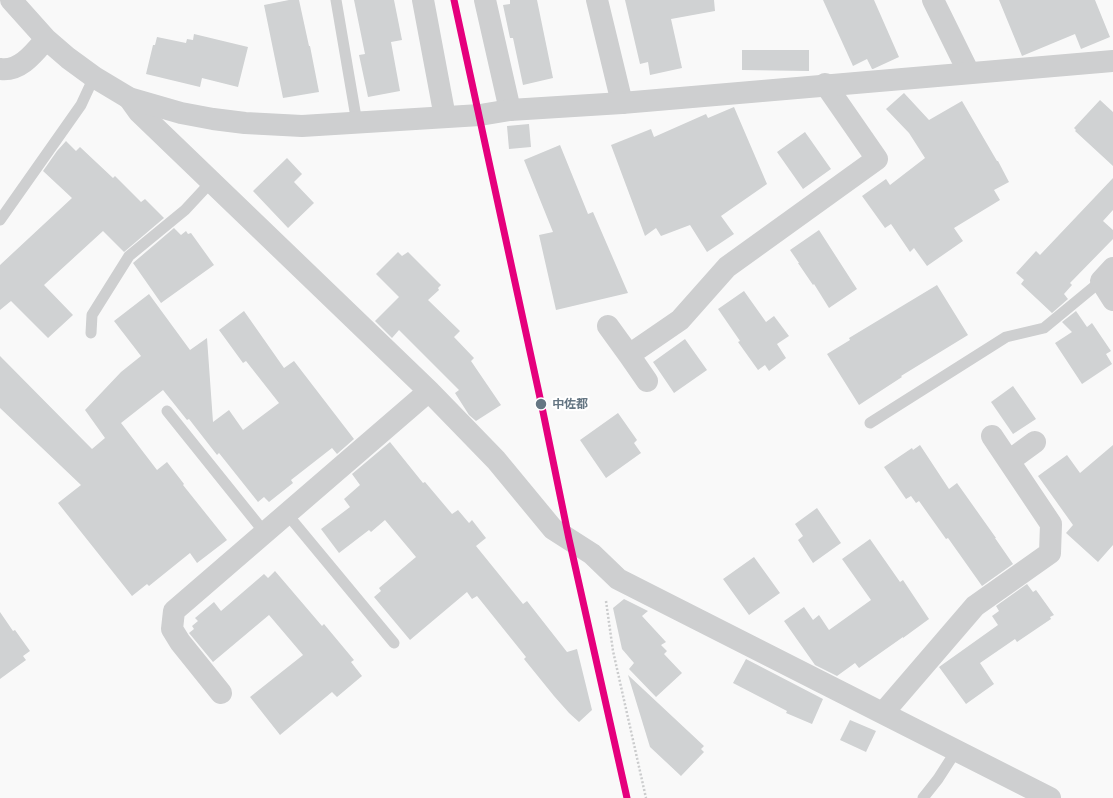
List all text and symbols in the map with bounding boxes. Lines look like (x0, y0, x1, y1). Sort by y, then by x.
marker: 中佐都 (534, 397, 548, 411)
place label: 中佐都 (552, 397, 588, 411)

